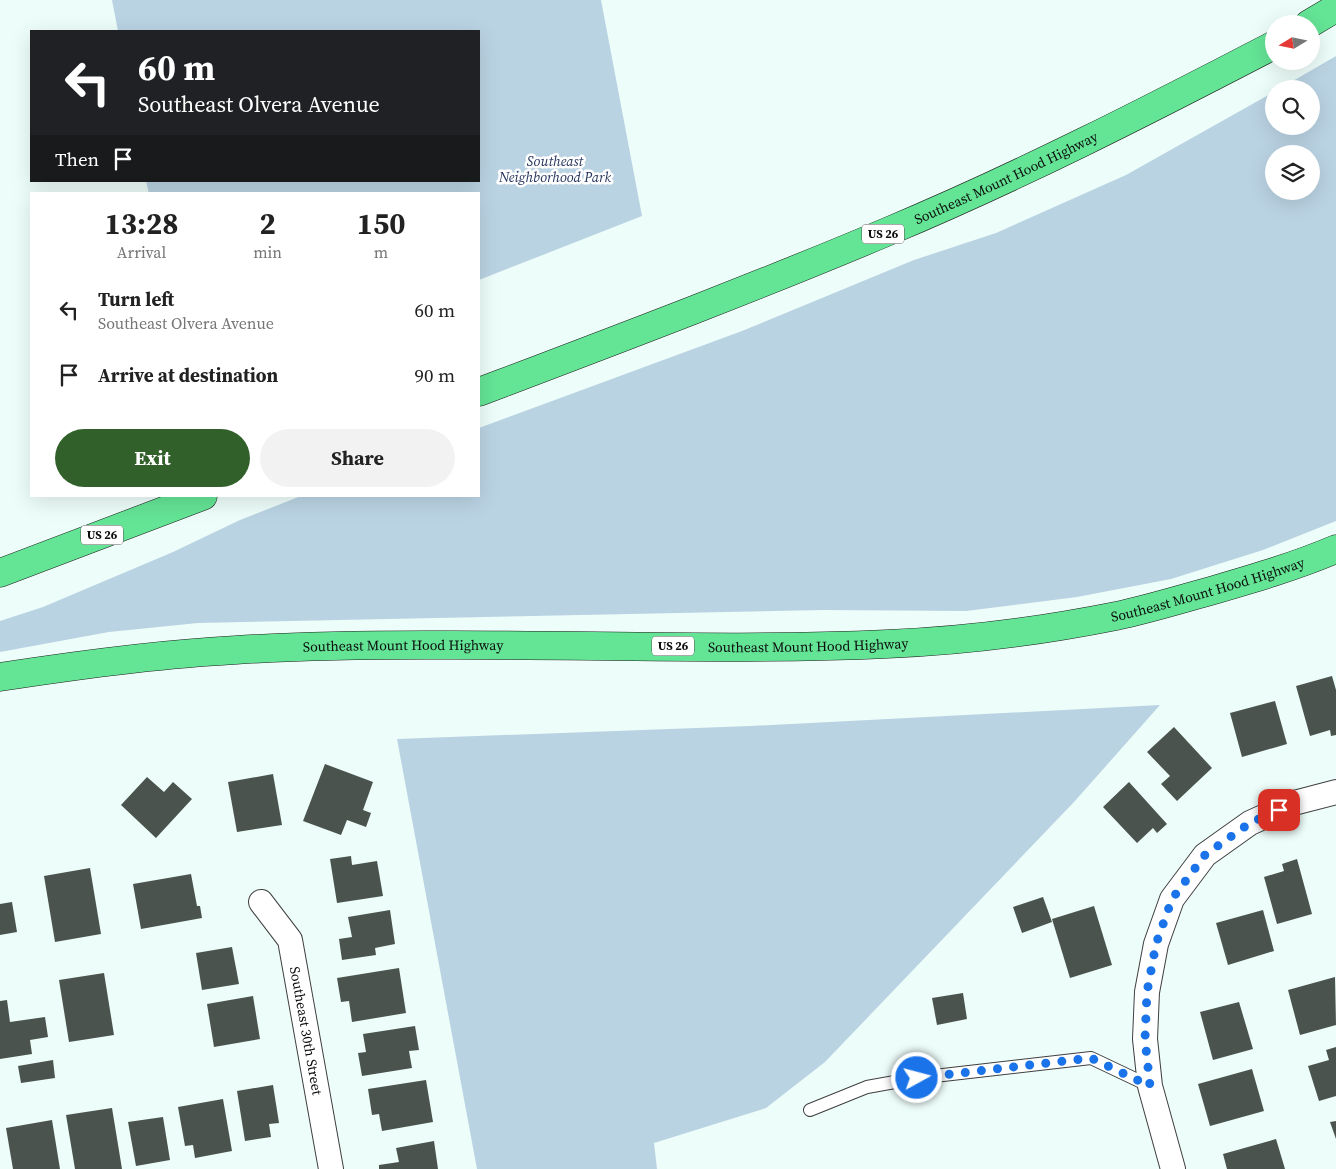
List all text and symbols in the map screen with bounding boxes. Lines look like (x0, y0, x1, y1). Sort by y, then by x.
north arrow (1265, 15, 1320, 70)
map controls (1265, 15, 1320, 200)
text: 60 m (138, 44, 215, 92)
icon: left (55, 50, 120, 115)
button: search (1265, 80, 1320, 135)
text: Southeast Olvera Avenue (138, 89, 380, 119)
street label: Southeast Mount Hood Highway (911, 126, 1102, 229)
icon: arrive (109, 145, 137, 173)
button: layers (1265, 145, 1320, 200)
text: Then (55, 146, 99, 172)
park label: Southeast Neighborhood Park (498, 151, 611, 187)
text: 13:28 (105, 203, 179, 244)
text: 2 (259, 203, 276, 244)
text: 150 (357, 203, 405, 244)
road number: US 26 (862, 224, 904, 243)
text: Arrival (117, 241, 166, 263)
text: min (253, 241, 282, 263)
text: m (374, 241, 388, 263)
text: Turn left (98, 286, 174, 312)
icon: left (55, 296, 83, 324)
text: 60 m (414, 297, 455, 323)
text: Southeast Olvera Avenue (98, 312, 274, 334)
icon: arrive (55, 361, 83, 389)
text: Arrive at destination (98, 362, 278, 388)
text: 90 m (414, 362, 455, 388)
button: Exit (55, 429, 250, 487)
button: Share (260, 429, 455, 487)
road number: US 26 (81, 526, 123, 544)
street label: Southeast Mount Hood Highway (1109, 552, 1308, 627)
street label: Southeast Mount Hood Highway (708, 633, 910, 657)
street label: Southeast Mount Hood Highway (303, 635, 504, 657)
road number: US 26 (652, 636, 694, 656)
pin (1258, 789, 1300, 831)
icon: arrive (1265, 796, 1293, 824)
street label: Southeast 30th Street (285, 965, 328, 1097)
position arrow (890, 1051, 942, 1103)

